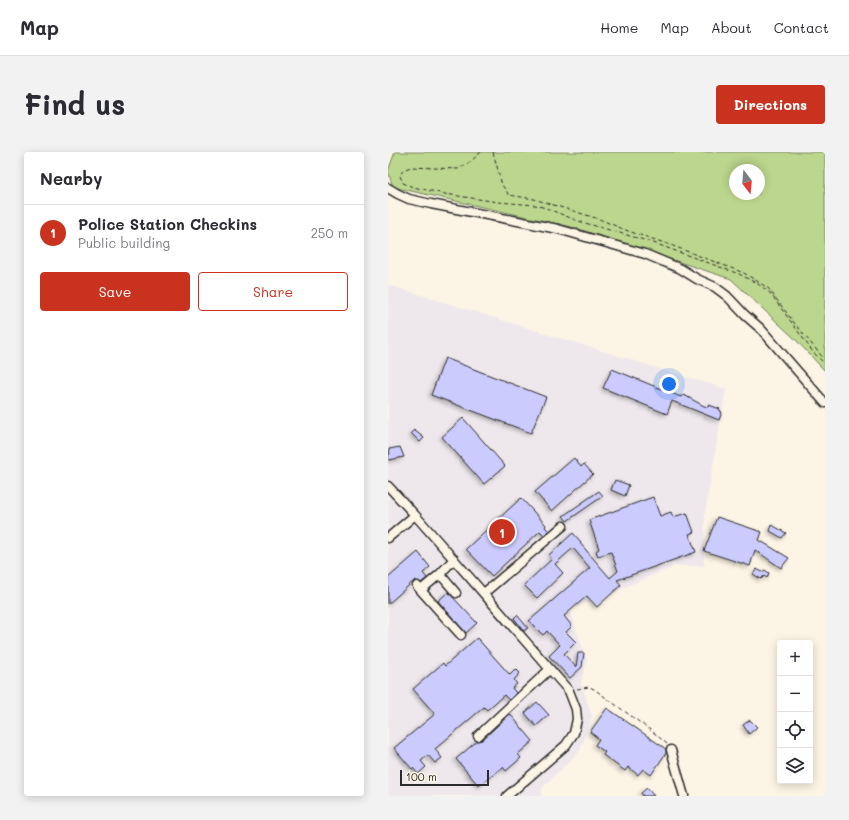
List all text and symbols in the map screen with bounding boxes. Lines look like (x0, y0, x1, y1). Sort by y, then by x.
text: Map (20, 15, 59, 40)
text: Home (600, 18, 638, 37)
text: Map (660, 18, 689, 37)
text: About (711, 18, 752, 37)
text: Contact (774, 18, 829, 37)
button: Directions (716, 85, 825, 124)
text: Find us (24, 86, 125, 122)
north arrow (729, 164, 765, 200)
text: Nearby (40, 167, 102, 189)
text: Police Station Checkins (78, 214, 257, 234)
text: 1 (50, 224, 56, 241)
text: 250 m (311, 224, 348, 241)
text: Public building (78, 234, 170, 251)
button: Save (40, 272, 190, 311)
button: Share (198, 272, 348, 311)
your location (659, 374, 679, 394)
pin: 1 (489, 517, 515, 547)
map controls (777, 640, 813, 784)
button: + (777, 640, 813, 676)
button: − (777, 676, 813, 712)
button: locate (777, 712, 813, 748)
button: layers (777, 748, 813, 784)
scale bar (400, 768, 489, 787)
text: 100 m (406, 769, 437, 784)

